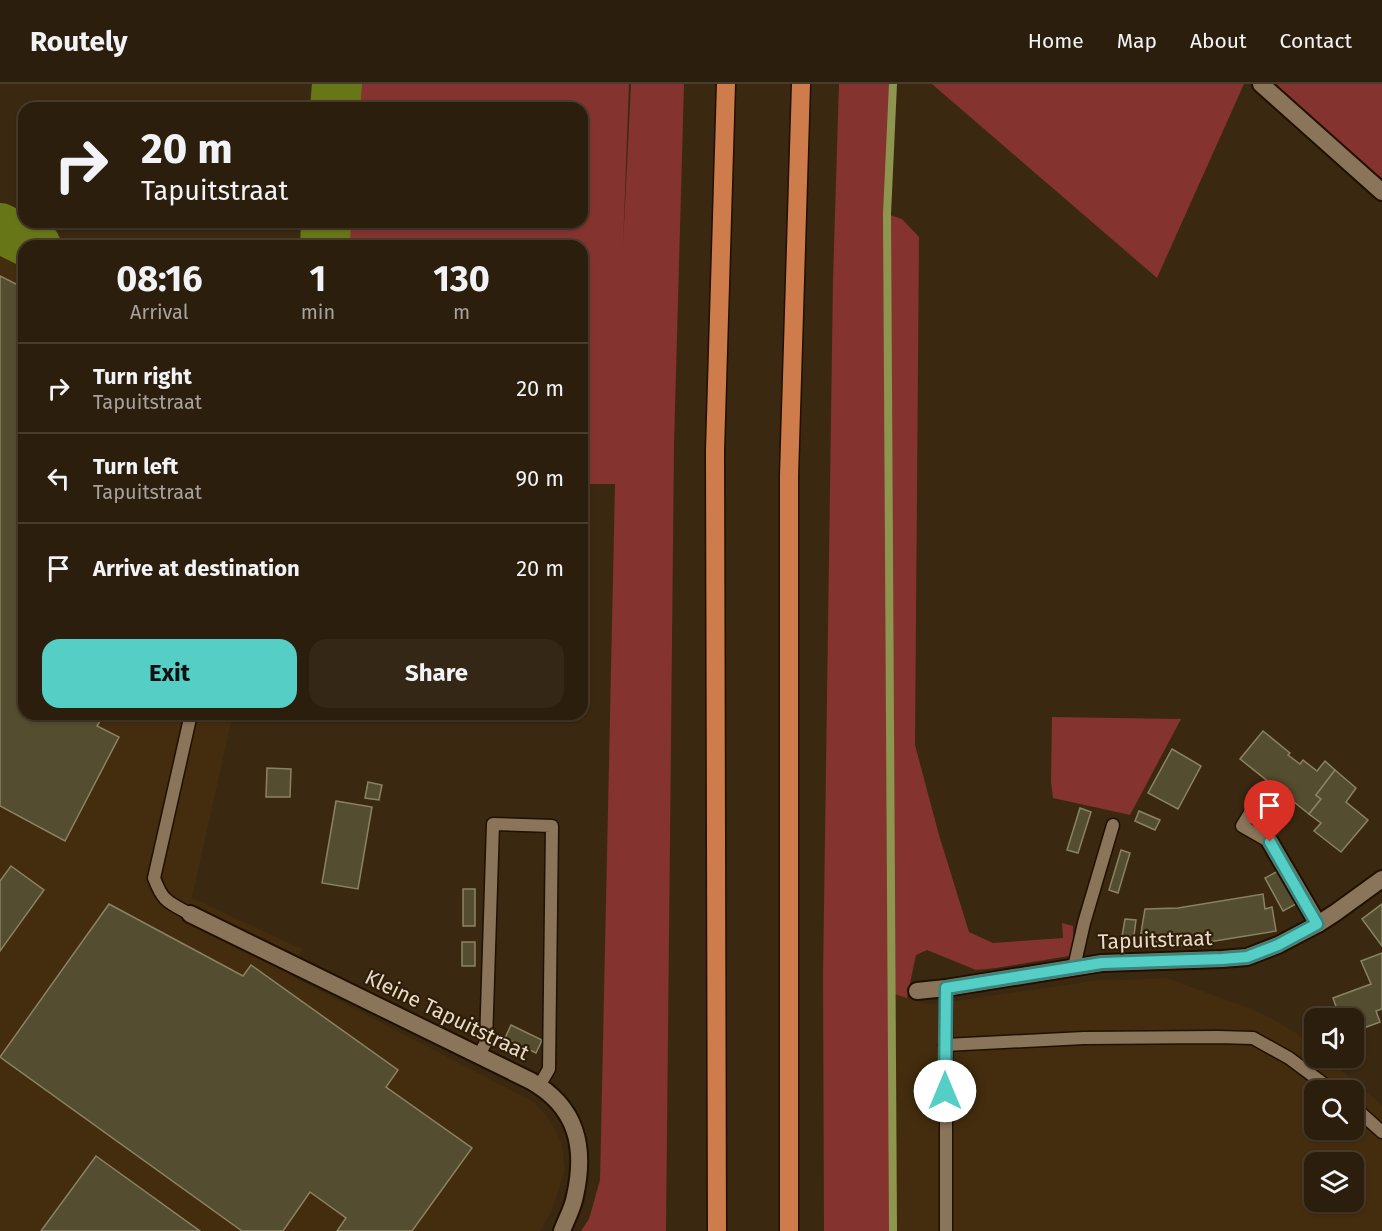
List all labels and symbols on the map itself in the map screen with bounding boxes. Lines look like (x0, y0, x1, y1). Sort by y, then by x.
pin (1244, 780, 1295, 842)
street label: Tapuitstraat (1097, 925, 1213, 955)
street label: Kleine Tapuitstraat (361, 964, 534, 1066)
position arrow (913, 1059, 977, 1123)

